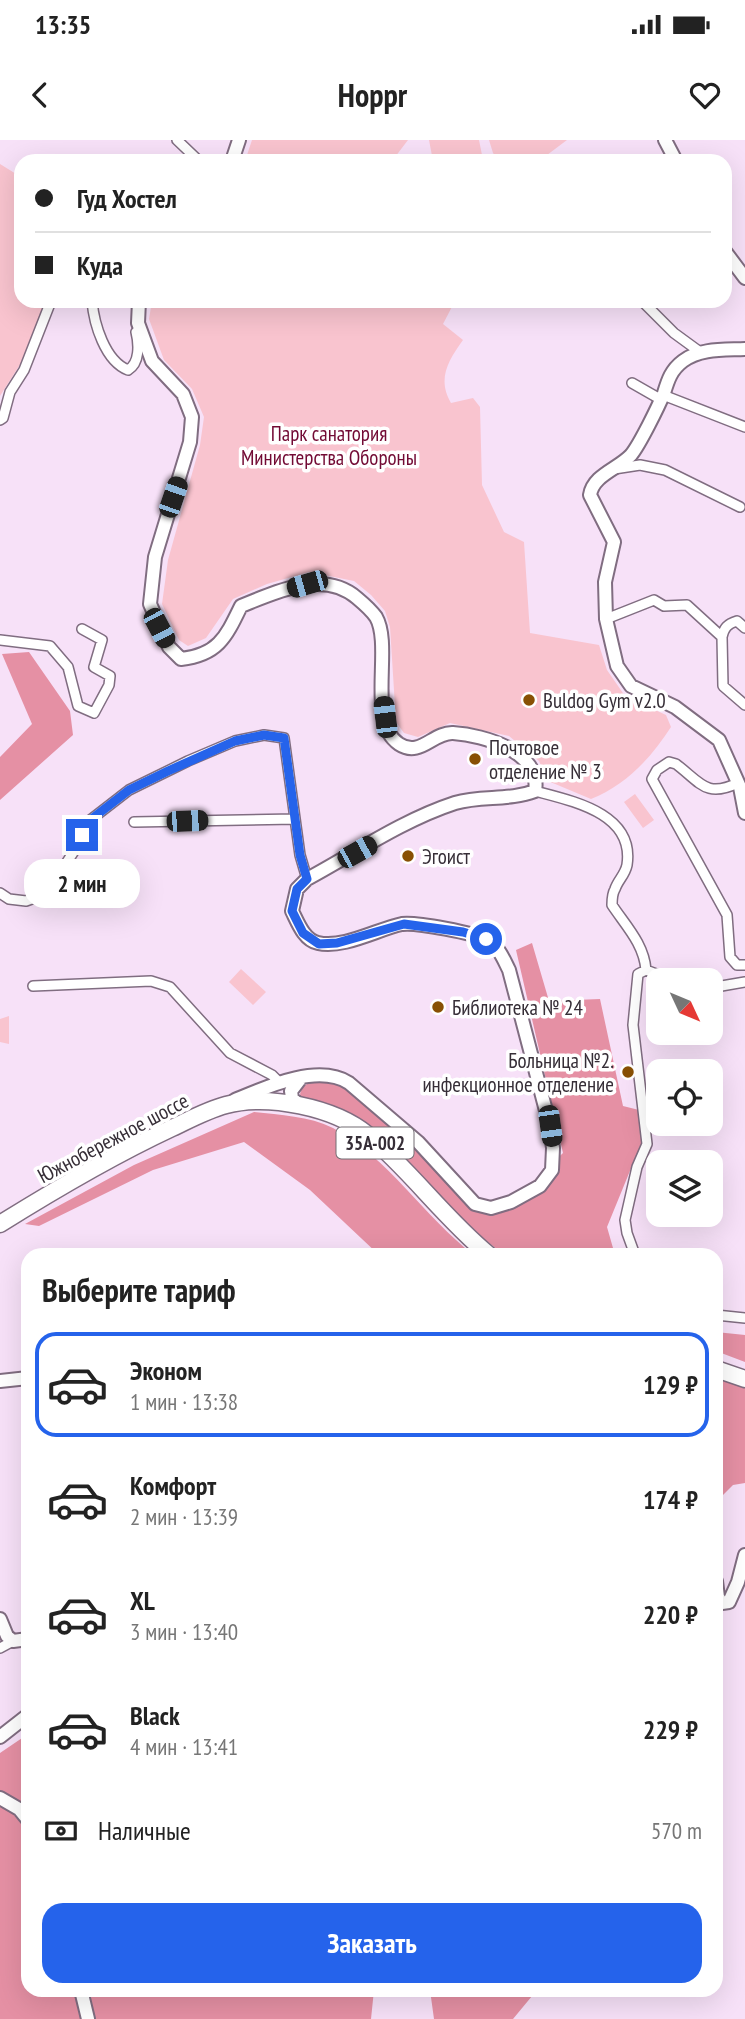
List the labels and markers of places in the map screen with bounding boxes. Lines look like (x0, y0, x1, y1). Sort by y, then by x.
place label: Buldog Gym v2.0 (543, 687, 666, 714)
marker: Buldog Gym v2.0 (521, 692, 537, 708)
place label: Почтовое отделение № 3 (489, 734, 602, 785)
marker: Почтовое отделение № 3 (467, 751, 483, 767)
place label: Эгоист (422, 843, 470, 870)
marker: Эгоист (400, 848, 416, 864)
place label: Библиотека № 24 (452, 994, 584, 1021)
marker: Библиотека № 24 (430, 999, 446, 1015)
place label: Больница №2. инфекционное отделение (422, 1047, 614, 1098)
marker: Больница №2. инфекционное отделение (620, 1064, 636, 1080)

